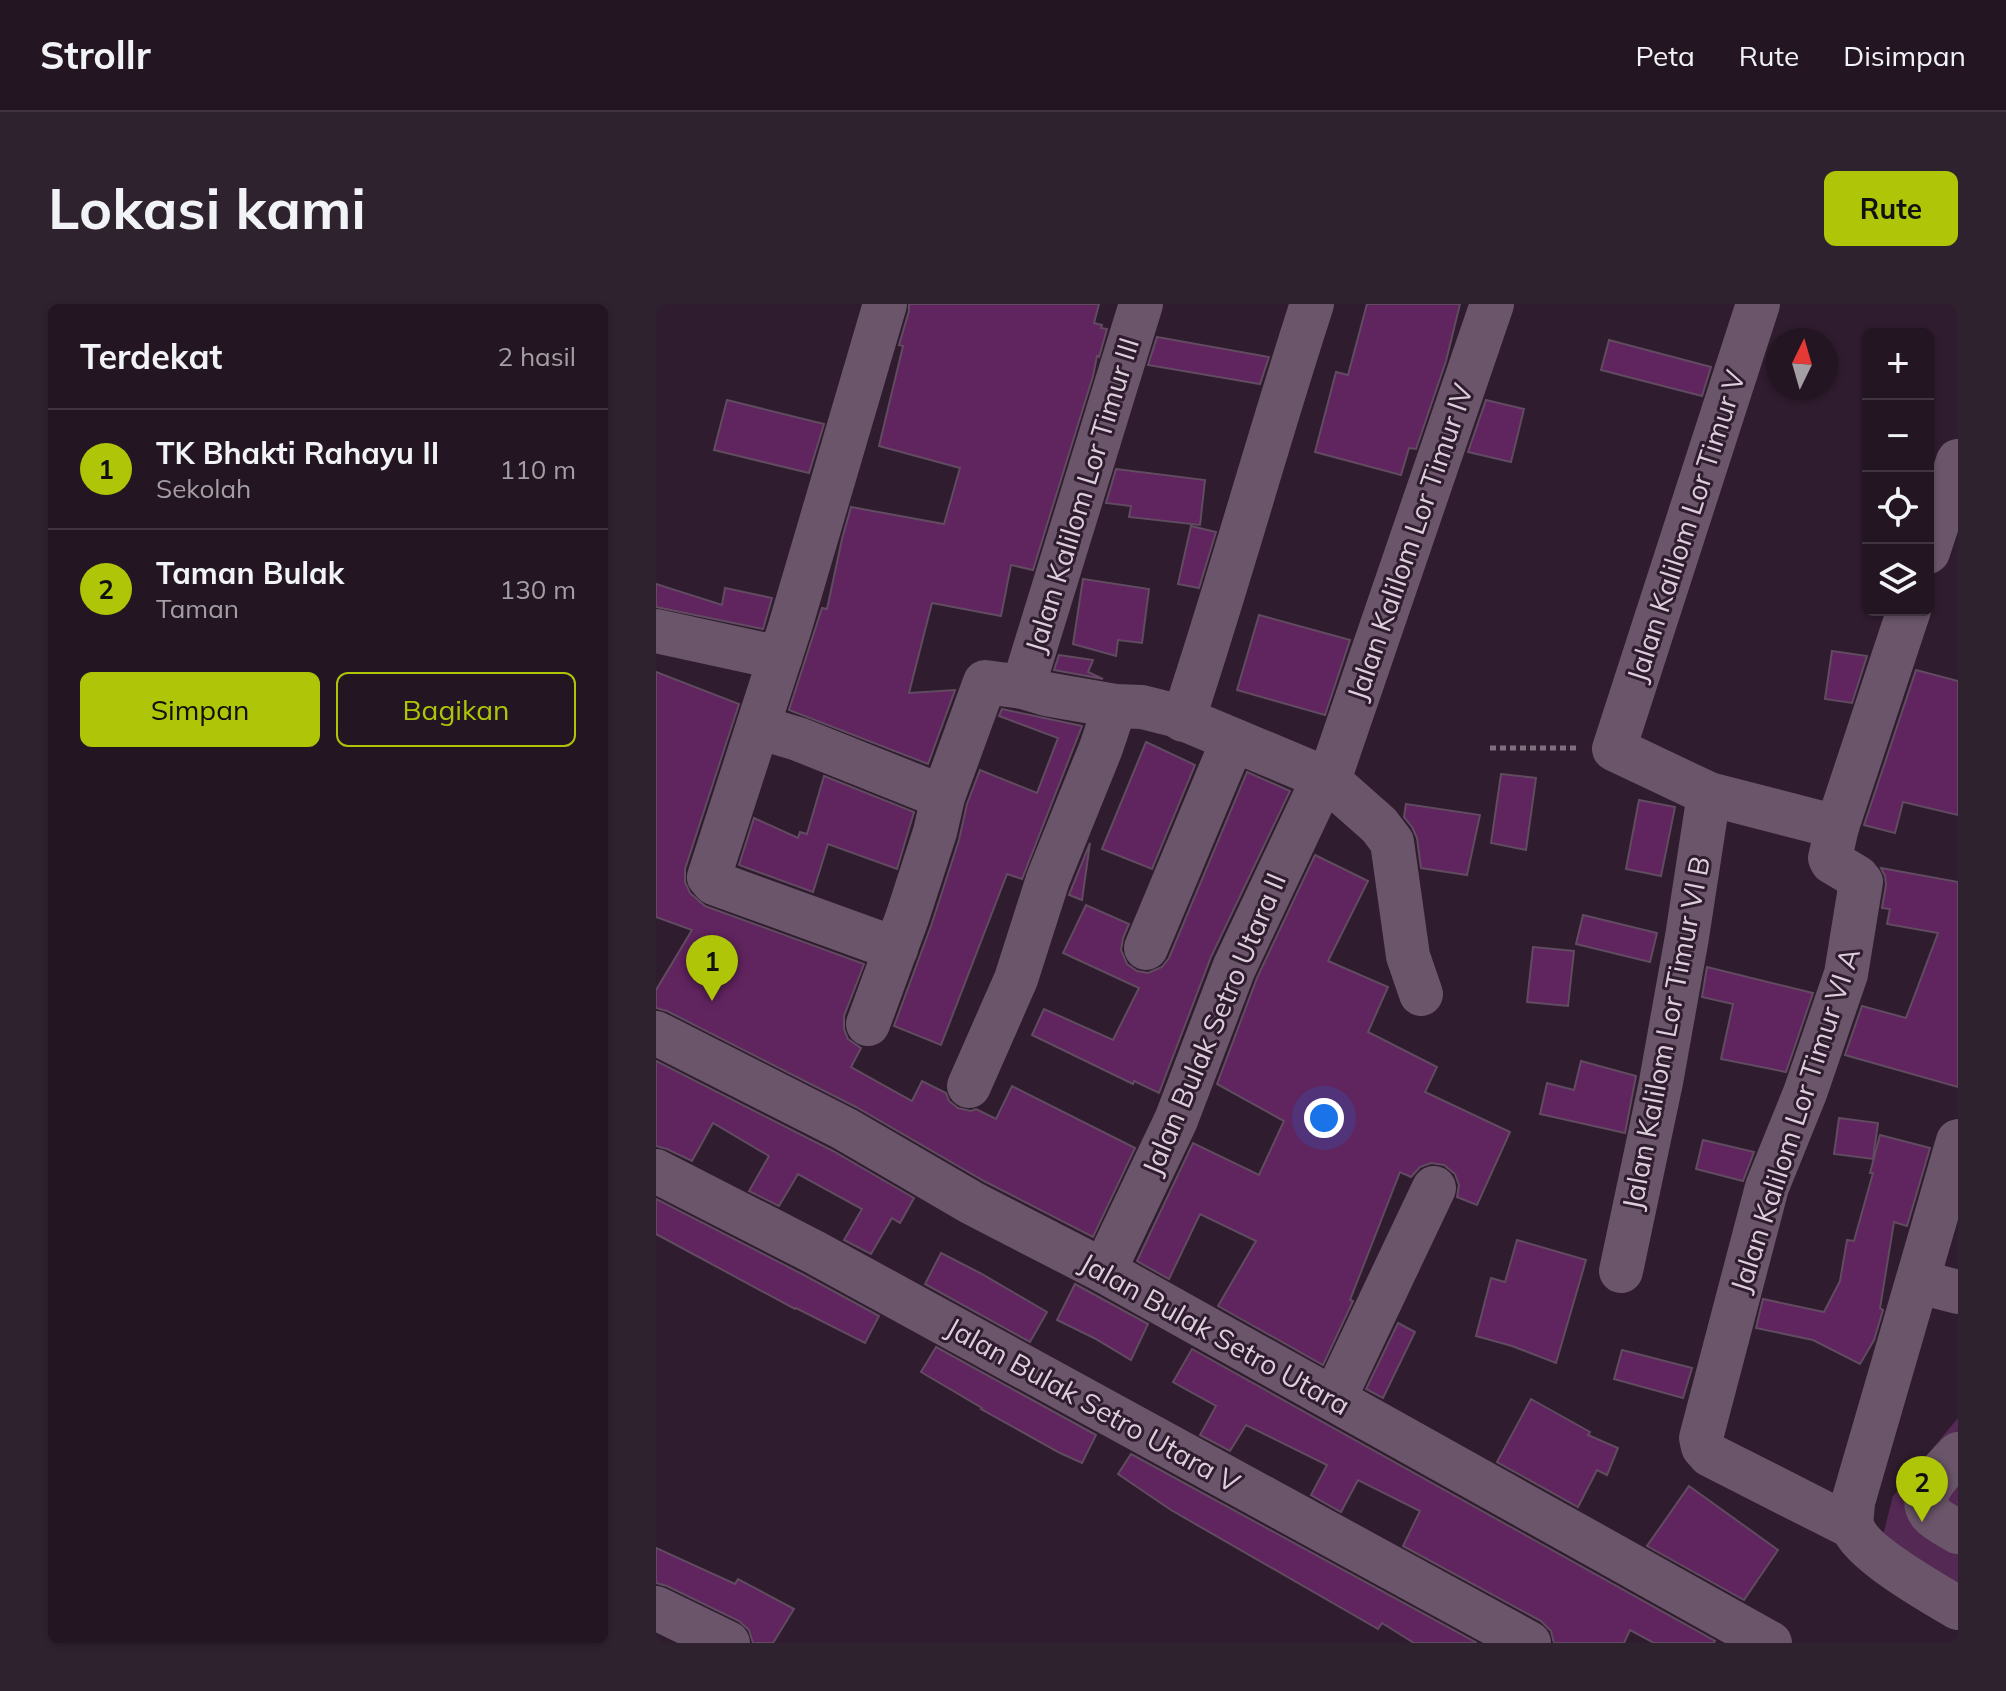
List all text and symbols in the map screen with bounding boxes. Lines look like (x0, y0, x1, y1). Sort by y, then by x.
text: Strollr (40, 31, 151, 79)
text: Peta (1635, 38, 1695, 73)
text: Rute (1739, 38, 1799, 73)
text: Disimpan (1843, 38, 1966, 73)
button: Rute (1824, 171, 1958, 246)
text: Lokasi kami (48, 173, 366, 243)
north arrow (1766, 328, 1838, 400)
map controls (1862, 328, 1934, 616)
button: + (1862, 328, 1934, 400)
street label: Jalan Kalilom Lor Timur III (1017, 333, 1146, 657)
text: Terdekat (80, 335, 222, 378)
text: 2 hasil (498, 340, 576, 373)
street label: Jalan Kalilom Lor Timur V (1619, 365, 1753, 686)
street label: Jalan Kalilom Lor Timur IV (1339, 378, 1480, 705)
button: − (1862, 400, 1934, 472)
text: TK Bhakti Rahayu II (156, 434, 439, 472)
text: 1 (98, 453, 114, 486)
text: 110 m (500, 453, 576, 486)
text: Sekolah (156, 472, 251, 505)
button: locate (1862, 472, 1934, 544)
button: layers (1862, 544, 1934, 616)
text: Taman Bulak (156, 554, 344, 592)
text: 2 (98, 573, 114, 606)
text: 130 m (500, 573, 576, 606)
text: Taman (156, 592, 239, 625)
button: Simpan (80, 672, 320, 747)
button: Bagikan (336, 672, 576, 747)
street label: Jalan Kalilom Lor Timur VI B (1614, 853, 1717, 1213)
street label: Jalan Bulak Setro Utara II (1134, 867, 1293, 1180)
pin: 1 (686, 935, 738, 1001)
street label: Jalan Kalilom Lor Timur VI A (1722, 943, 1867, 1297)
your location (1304, 1098, 1344, 1138)
street label: Jalan Bulak Setro Utara (1074, 1245, 1356, 1422)
street label: Jalan Bulak Setro Utara V (940, 1309, 1246, 1500)
pin: 2 (1896, 1456, 1948, 1522)

